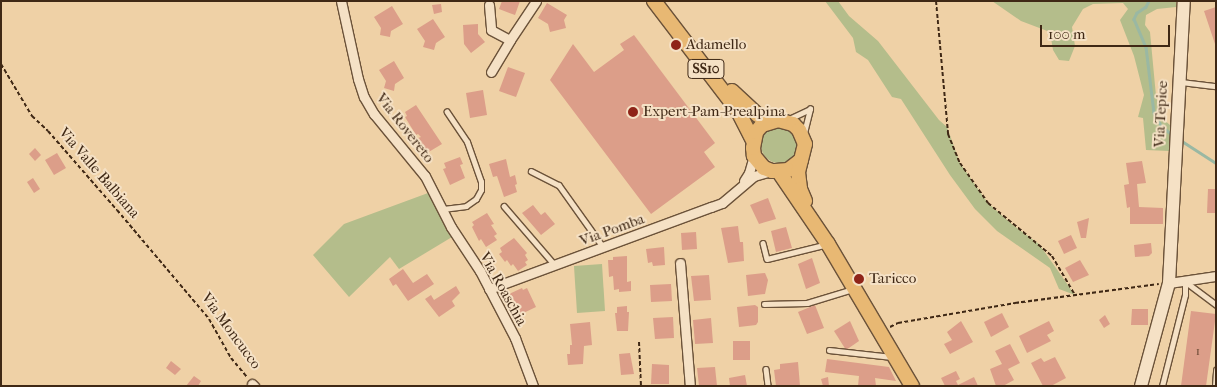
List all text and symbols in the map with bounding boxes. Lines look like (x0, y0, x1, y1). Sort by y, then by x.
scale bar (1042, 15, 1172, 47)
text: 100 m (1048, 25, 1086, 43)
place label: Adamello (686, 36, 746, 54)
marker: Adamello (670, 39, 682, 51)
road number: SS10 (687, 58, 725, 80)
street label: Via Tepice (1150, 80, 1172, 148)
street label: Via Rovereto (372, 90, 438, 166)
place label: Expert-Pam-Prealpina (643, 103, 785, 121)
marker: Expert-Pam-Prealpina (627, 106, 639, 118)
street label: Via Valle Balbiana (55, 124, 143, 222)
street label: Via Pomba (577, 210, 647, 250)
street label: Via Roaschia (475, 249, 531, 329)
place label: Taricco (869, 270, 916, 288)
marker: Taricco (853, 273, 865, 285)
street label: Via Moncucco (197, 289, 265, 373)
house number: 1 (1196, 345, 1200, 359)

